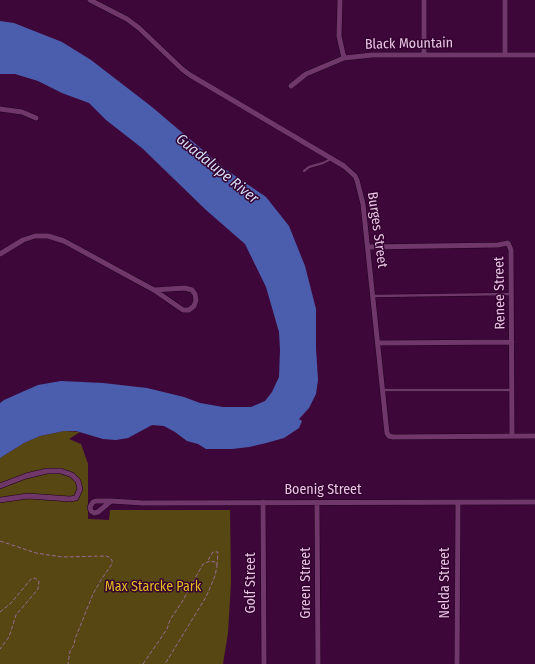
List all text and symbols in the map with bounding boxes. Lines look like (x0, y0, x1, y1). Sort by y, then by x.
street label: Black Mountain (365, 35, 453, 53)
water label: Guadalupe River (172, 130, 262, 208)
street label: Burges Street (363, 191, 391, 269)
street label: Renee Street (491, 256, 509, 330)
street label: Boenig Street (284, 482, 362, 498)
street label: Green Street (298, 547, 314, 619)
street label: Nelda Street (437, 547, 453, 619)
street label: Golf Street (243, 552, 259, 614)
park label: Max Starcke Park (105, 579, 201, 595)

